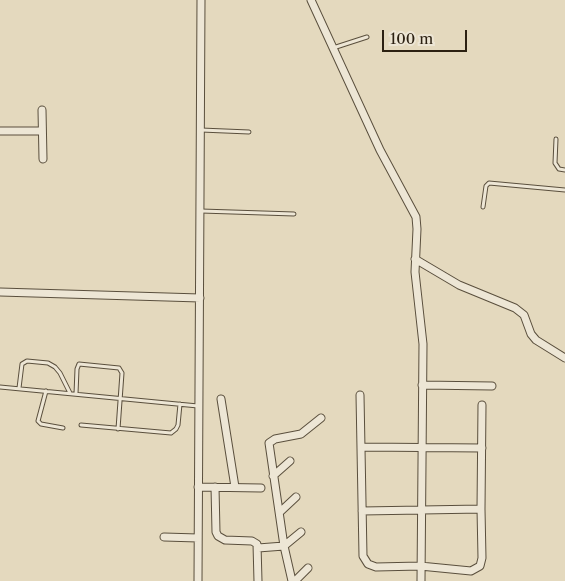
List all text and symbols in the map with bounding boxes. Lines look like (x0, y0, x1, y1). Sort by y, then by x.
scale bar (385, 20, 470, 52)
text: 100 m (390, 29, 433, 48)

